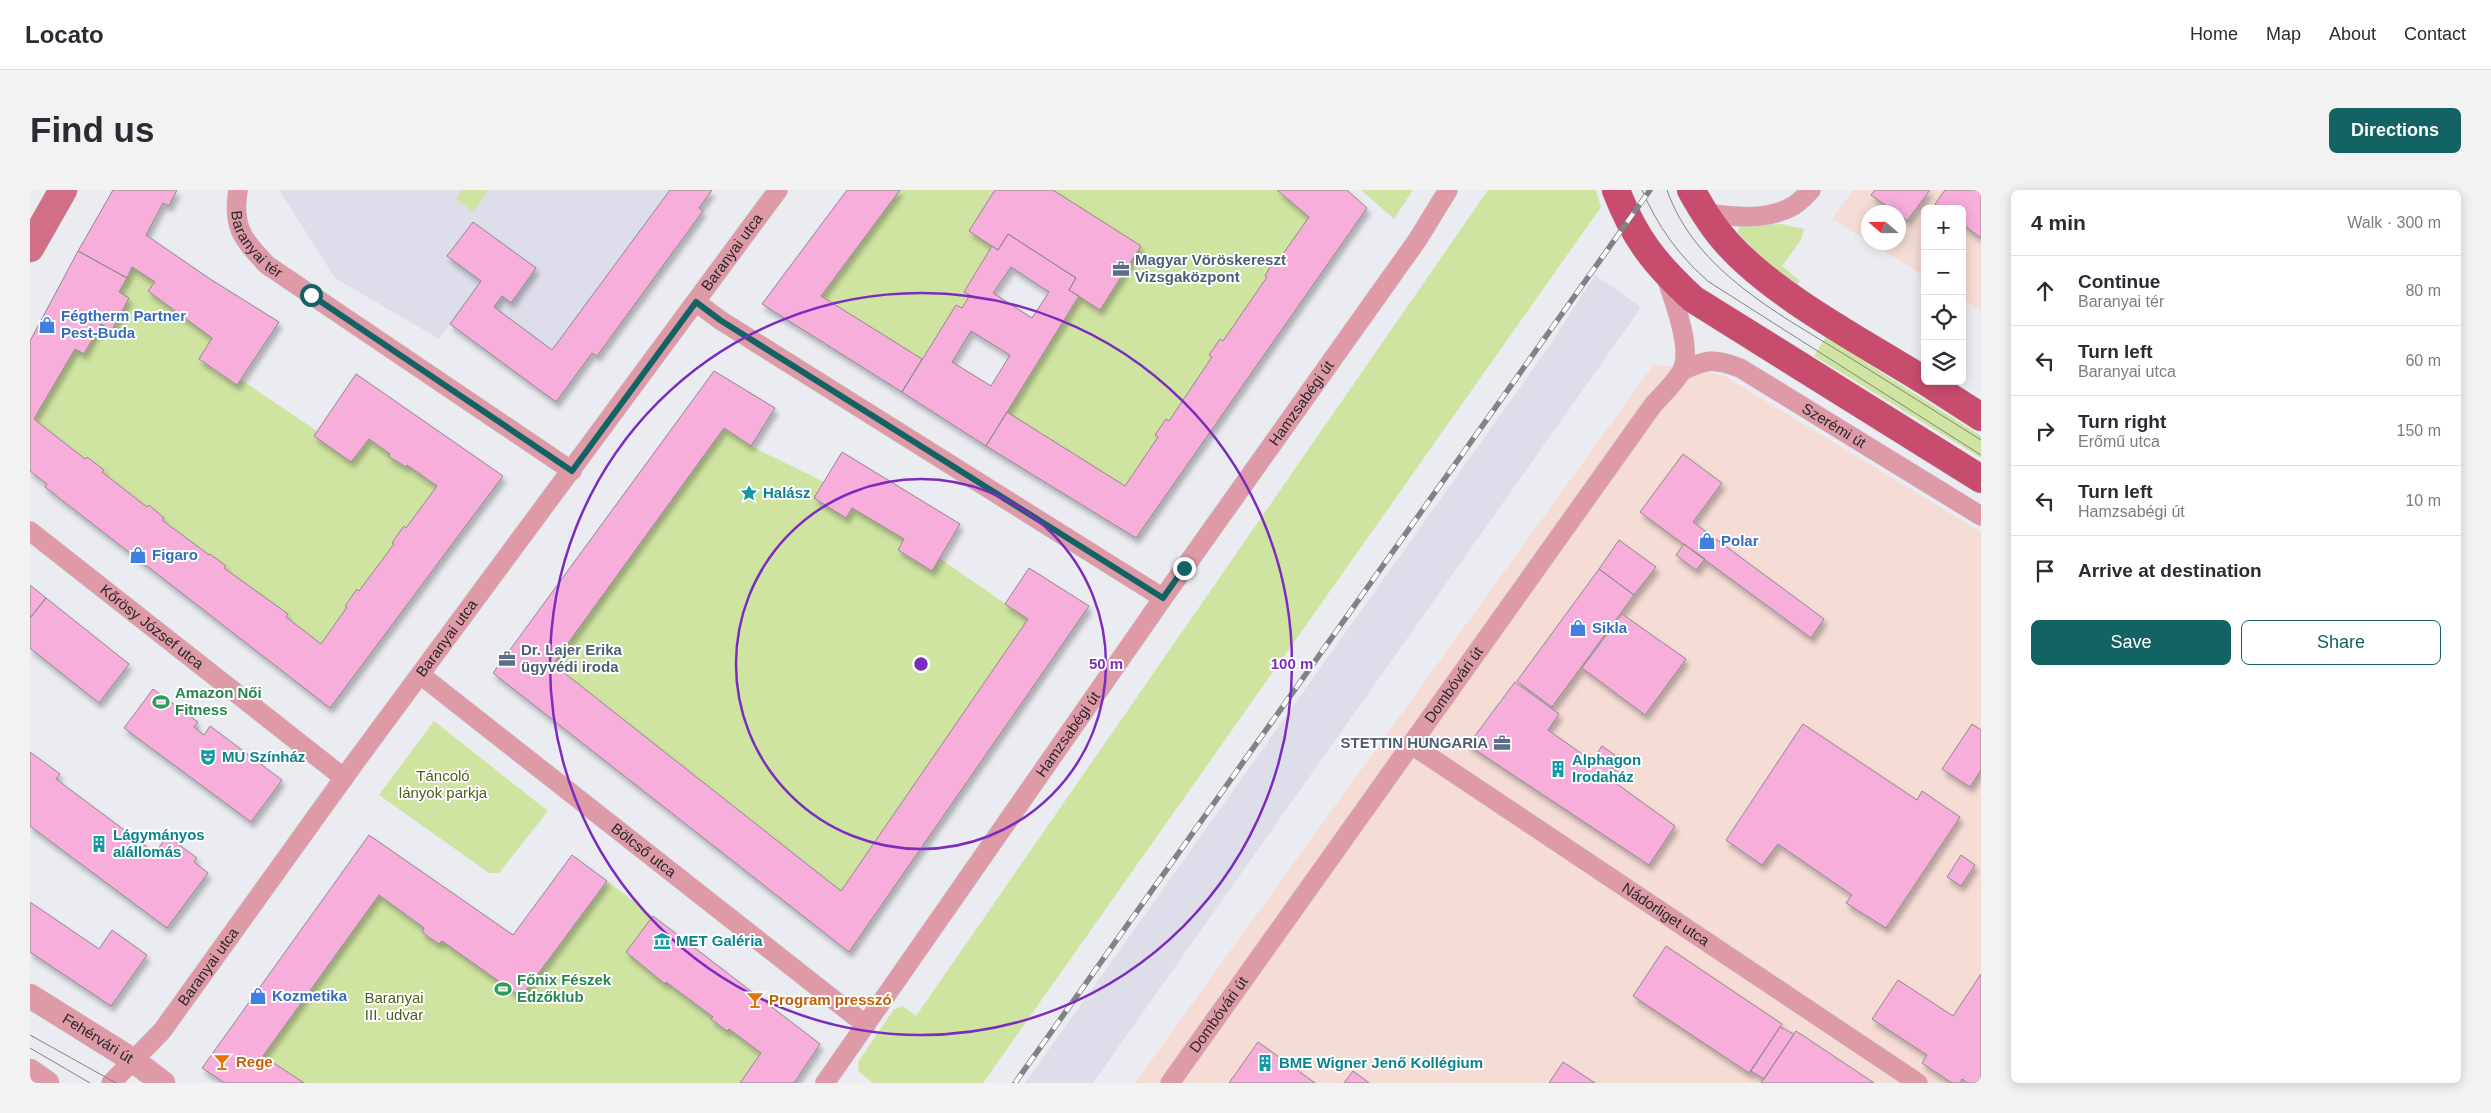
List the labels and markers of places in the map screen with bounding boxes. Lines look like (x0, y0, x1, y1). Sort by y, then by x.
place label: Magyar Vöröskereszt Vizsgaközpont (1135, 251, 1286, 285)
office icon: Magyar Vöröskereszt Vizsgaközpont (1111, 259, 1131, 279)
place label: Fégtherm Partner Pest-Buda (61, 307, 186, 341)
shop icon: Fégtherm Partner Pest-Buda (37, 315, 57, 335)
place icon: Halász (739, 483, 759, 503)
place label: Halász (763, 484, 811, 501)
shop icon: Polar (1697, 531, 1717, 551)
place label: Polar (1721, 532, 1759, 549)
shop icon: Figaro (128, 545, 148, 565)
place label: Figaro (152, 546, 198, 563)
shop icon: Sikla (1568, 618, 1588, 638)
place label: Sikla (1592, 619, 1628, 636)
place label: Dr. Lajer Erika ügyvédi iroda (521, 641, 623, 675)
office icon: Dr. Lajer Erika ügyvédi iroda (497, 649, 517, 669)
centre of rings (912, 655, 930, 673)
place label: Amazon Női Fitness (175, 684, 262, 718)
sports icon: Amazon Női Fitness (151, 692, 171, 712)
office icon: STETTIN HUNGARIA (1492, 733, 1512, 753)
place label: STETTIN HUNGARIA (1341, 734, 1488, 751)
theatre icon: MU Színház (198, 747, 218, 767)
place label: MU Színház (222, 748, 305, 765)
place label: Alphagon Irodaház (1572, 751, 1641, 785)
building icon: Alphagon Irodaház (1548, 759, 1568, 779)
place label: Lágymányos alállomás (113, 826, 205, 860)
building icon: Lágymányos alállomás (89, 834, 109, 854)
museum icon: MET Galéria (652, 931, 672, 951)
place label: MET Galéria (676, 932, 763, 949)
place label: Főnix Fészek Edzőklub (517, 971, 612, 1005)
sports icon: Főnix Fészek Edzőklub (493, 979, 513, 999)
shop icon: Kozmetika (248, 986, 268, 1006)
place label: Kozmetika (272, 987, 348, 1004)
bar icon: Program presszó (745, 990, 765, 1010)
place label: Program presszó (769, 991, 892, 1008)
bar icon: Rege (212, 1052, 232, 1072)
place label: Rege (236, 1053, 273, 1070)
building icon: BME Wigner Jenő Kollégium (1255, 1053, 1275, 1073)
place label: BME Wigner Jenő Kollégium (1279, 1054, 1483, 1071)

